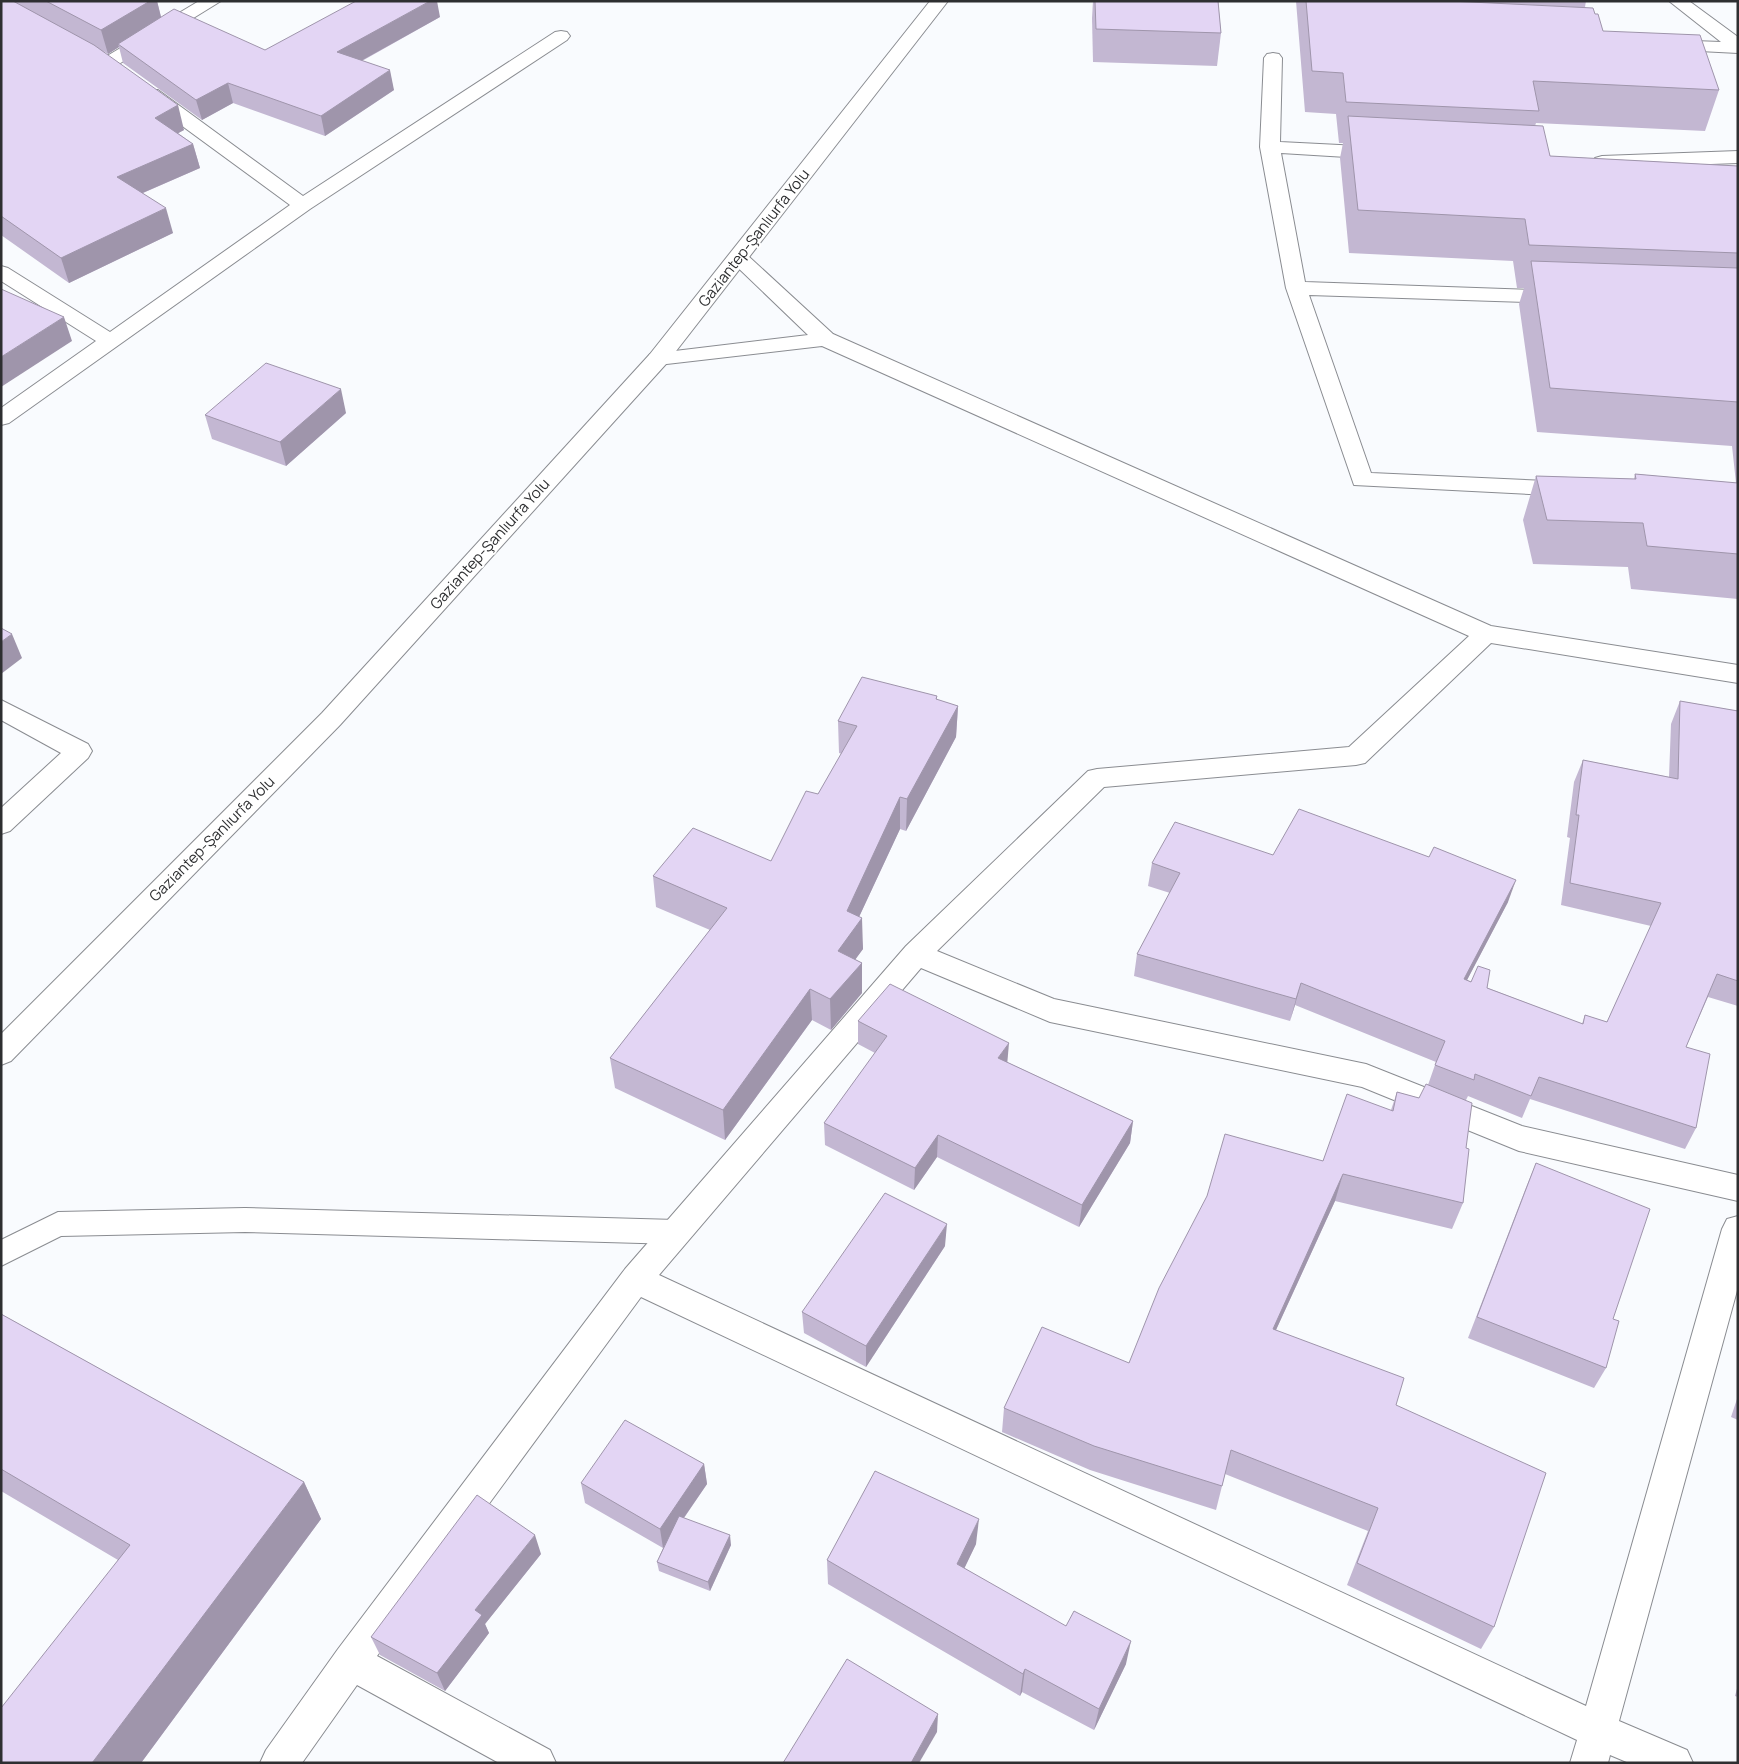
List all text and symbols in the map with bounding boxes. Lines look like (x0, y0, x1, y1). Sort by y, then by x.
street label: Gaziantep-Şanlıurfa Yolu (693, 164, 814, 311)
street label: Gaziantep-Şanlıurfa Yolu (425, 474, 554, 614)
street label: Gaziantep-Şanlıurfa Yolu (144, 771, 279, 906)

